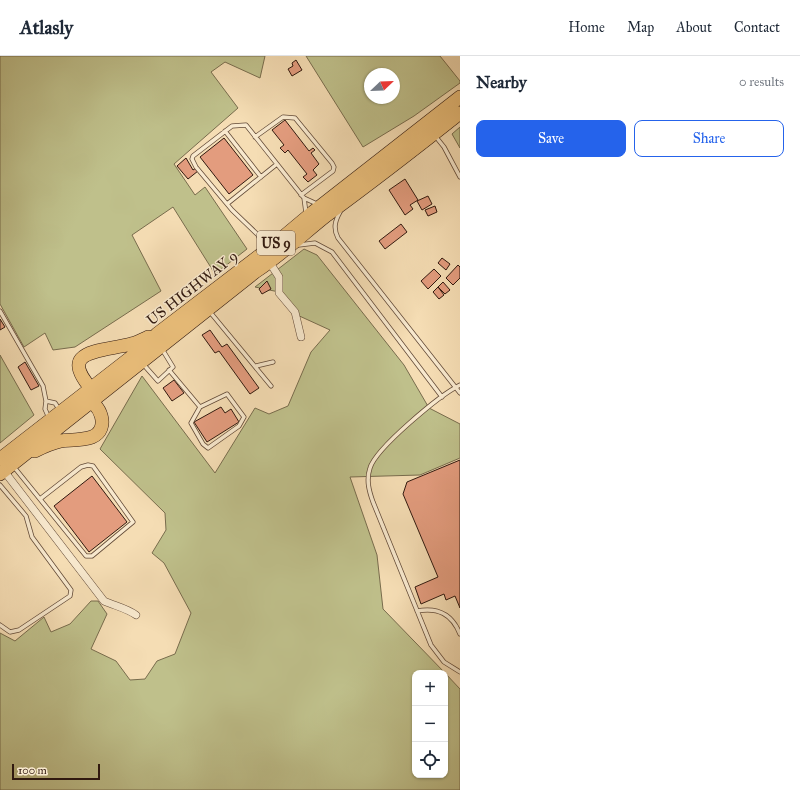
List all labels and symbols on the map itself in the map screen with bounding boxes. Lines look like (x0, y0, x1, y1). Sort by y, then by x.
north arrow (364, 68, 400, 104)
road number: US 9 (257, 231, 295, 255)
street label: US HIGHWAY 9 (143, 247, 241, 329)
scale bar (12, 762, 100, 781)

